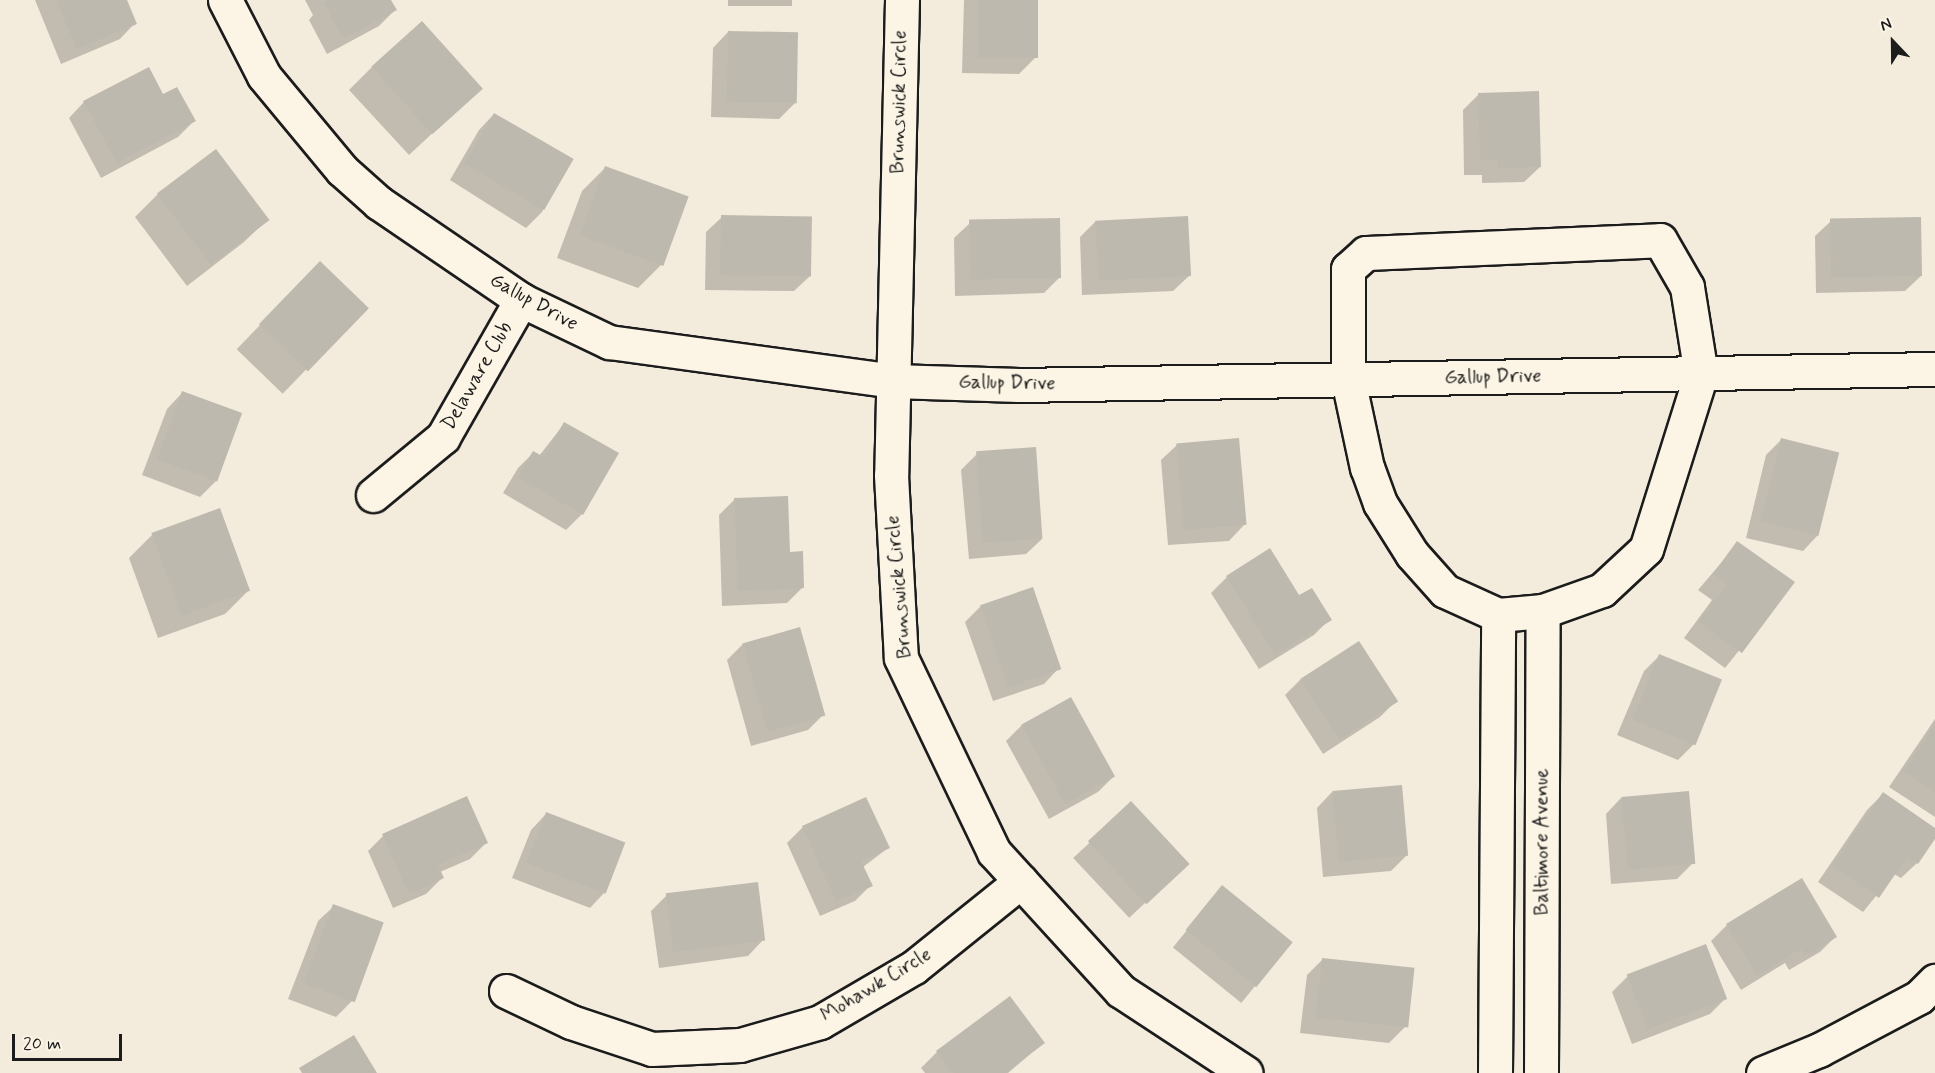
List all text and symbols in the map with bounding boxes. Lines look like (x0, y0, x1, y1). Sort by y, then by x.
north arrow (1863, 12, 1923, 72)
text: N (1877, 13, 1895, 37)
street label: Brunswick Circle (886, 29, 912, 175)
street label: Gallup Drive (486, 268, 582, 336)
street label: Delaware Club (435, 315, 519, 437)
street label: Gallup Drive (1445, 364, 1541, 390)
street label: Gallup Drive (959, 370, 1055, 396)
street label: Brunswick Circle (881, 514, 917, 660)
street label: Baltimore Avenue (1530, 767, 1554, 917)
street label: Mohawk Circle (816, 942, 936, 1028)
scale bar (15, 1022, 124, 1060)
text: 20 m (23, 1032, 61, 1056)

